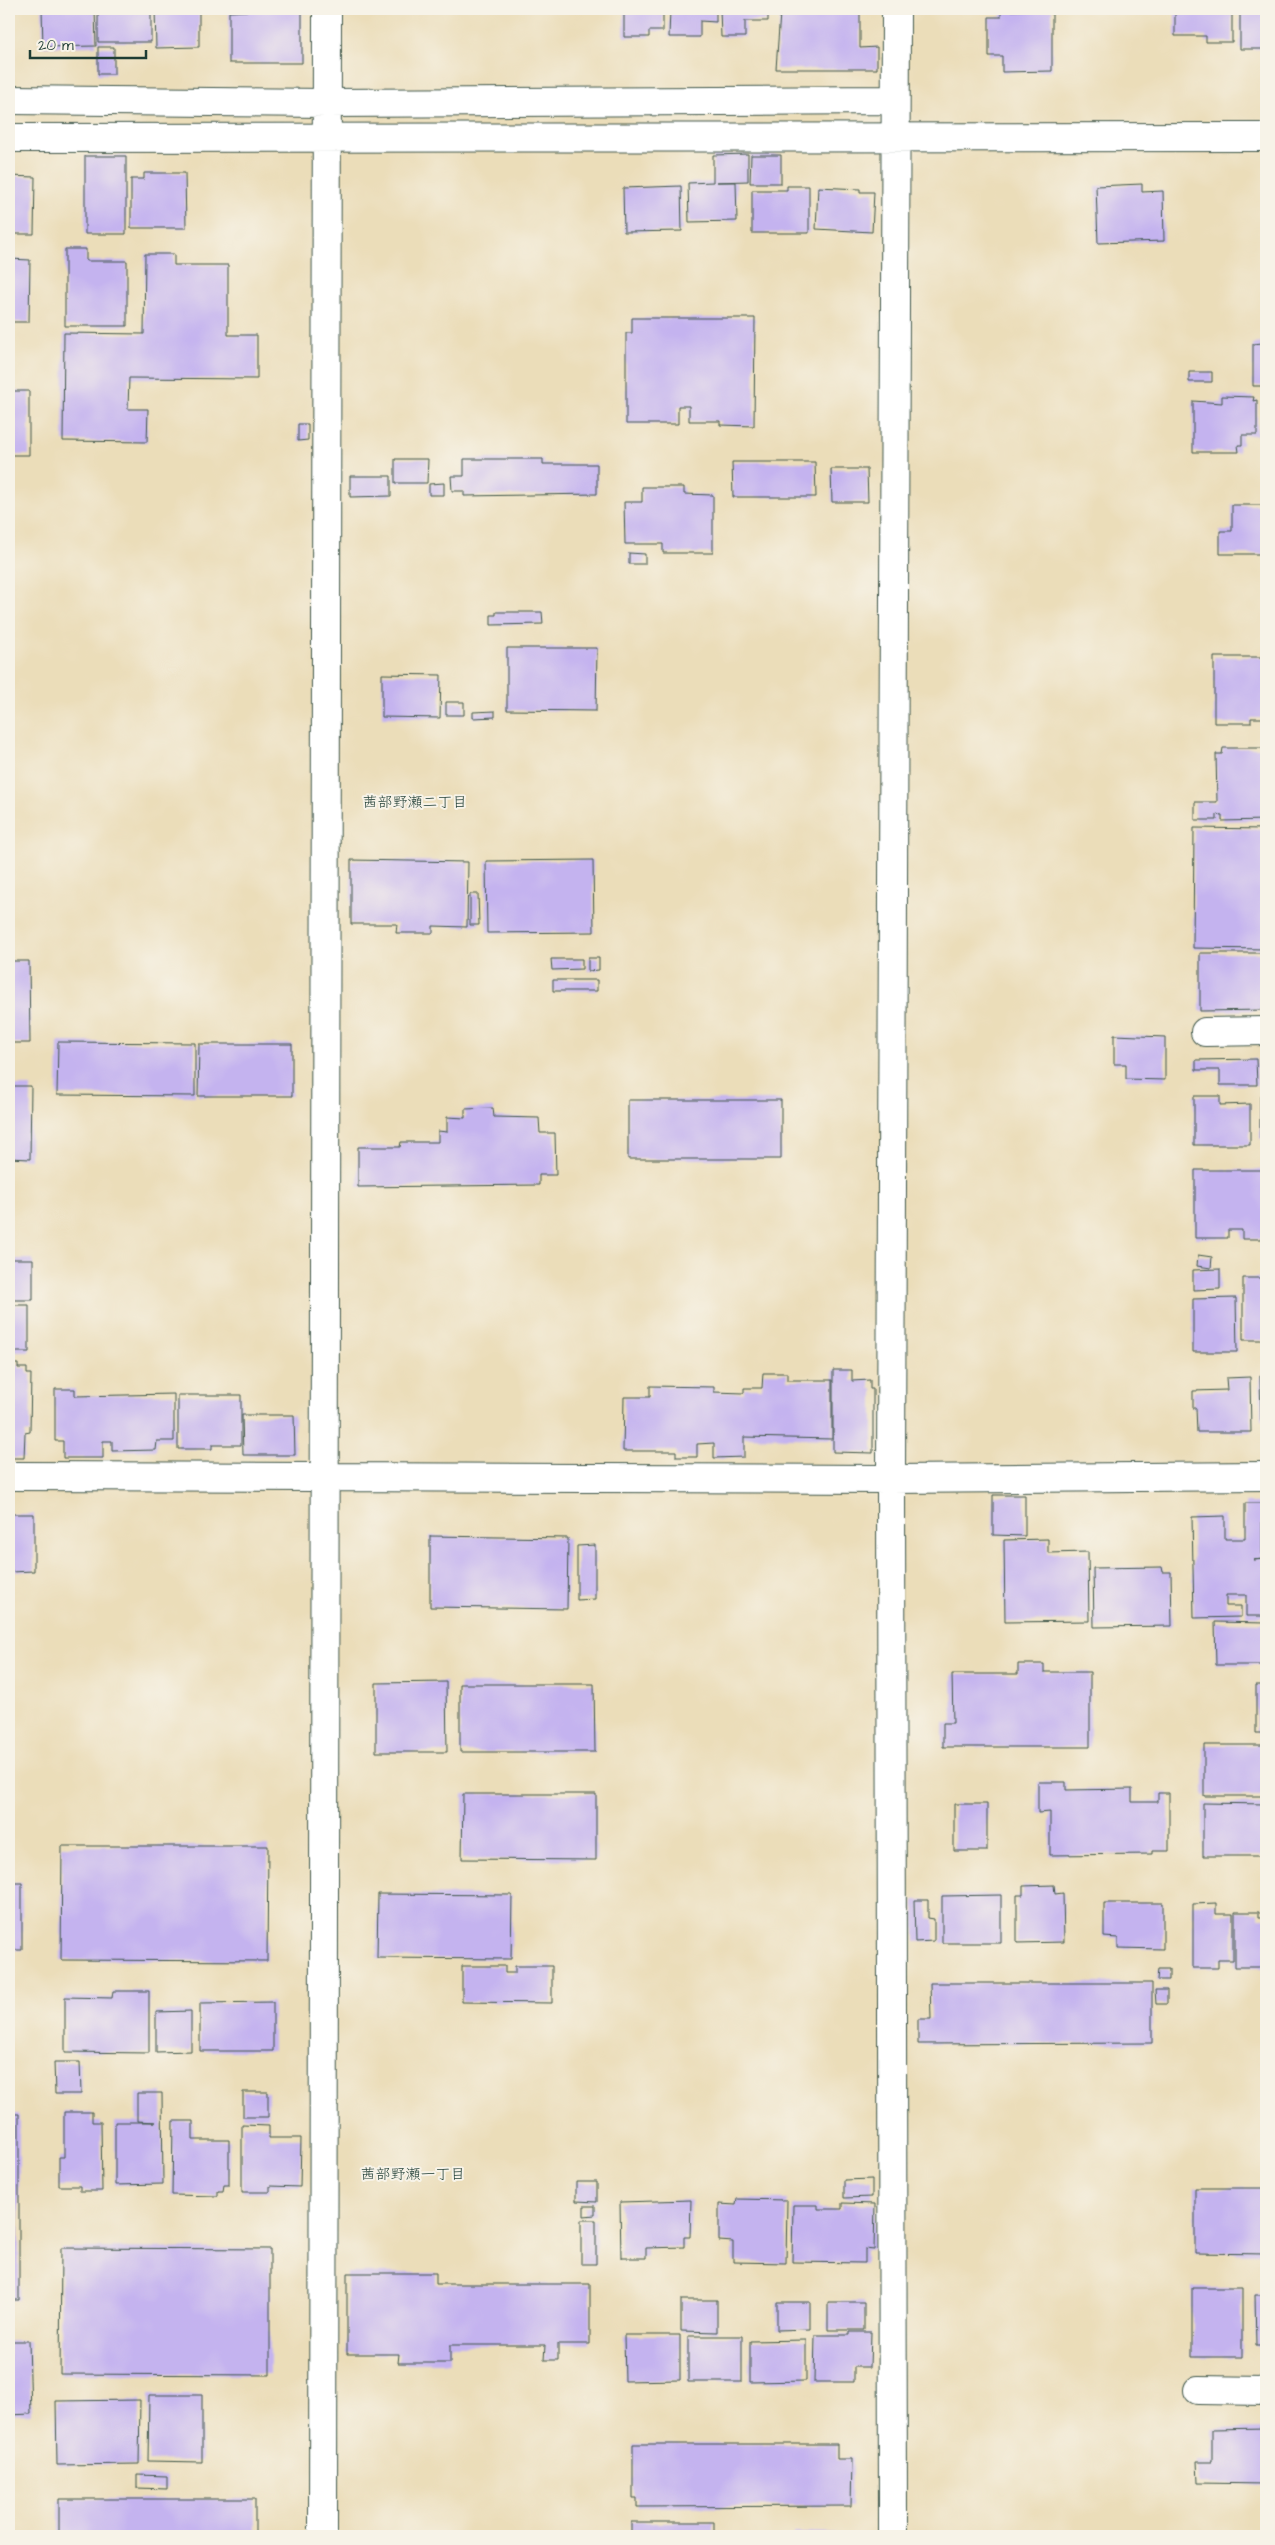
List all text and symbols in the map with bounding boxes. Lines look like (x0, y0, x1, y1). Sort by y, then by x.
scale bar (30, 28, 146, 60)
text: 20 m (38, 35, 74, 56)
district label: 茜部野瀬二丁目 (362, 792, 468, 813)
district label: 茜部野瀬一丁目 (360, 2164, 466, 2185)

